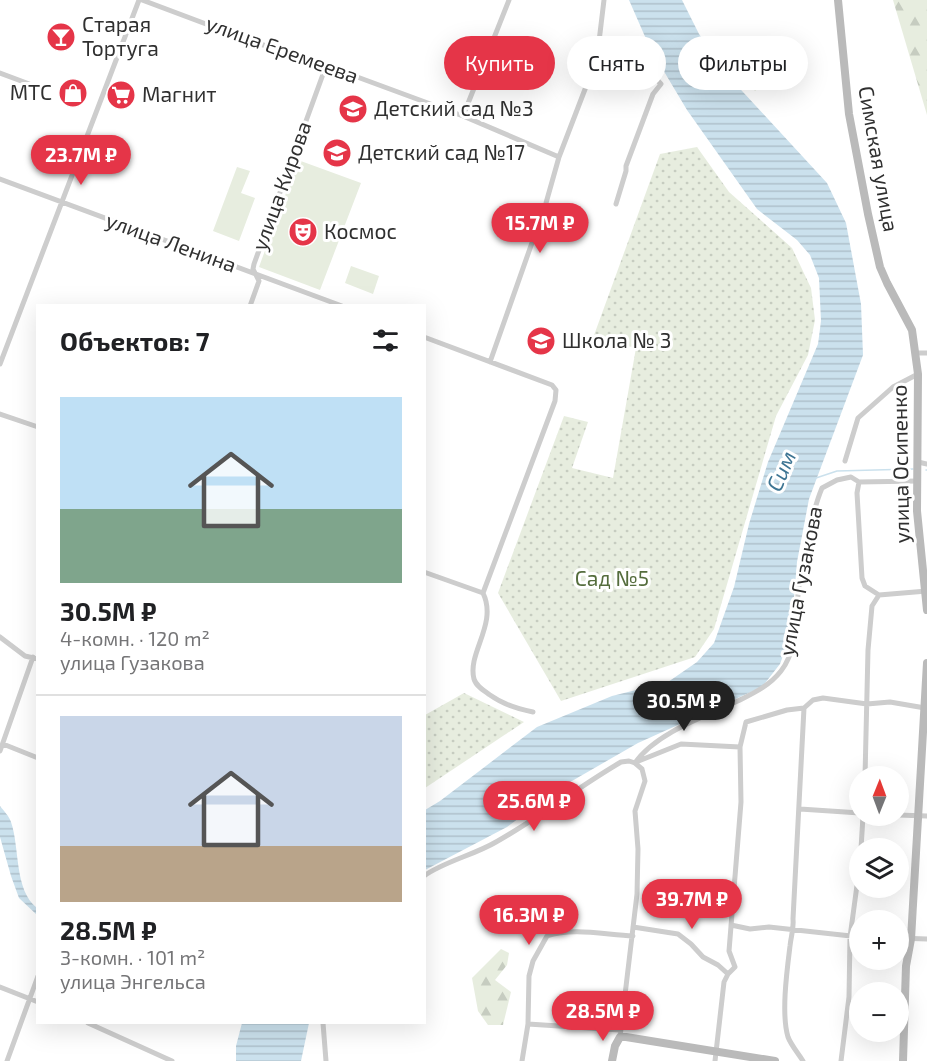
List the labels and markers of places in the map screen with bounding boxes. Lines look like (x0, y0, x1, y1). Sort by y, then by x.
place label: Старая Тортуга (82, 11, 159, 61)
bar icon: Старая Тортуга (45, 21, 77, 53)
shop icon: МТС (57, 77, 89, 109)
place label: МТС (10, 79, 52, 104)
supermarket icon: Магнит (105, 79, 137, 111)
place label: Магнит (142, 81, 217, 106)
school or university icon: Детский сад №3 (337, 93, 369, 125)
place label: Детский сад №3 (374, 95, 534, 120)
pin: 23.7M ₽ (26, 135, 136, 186)
school or university icon: Детский сад №17 (321, 137, 353, 169)
place label: Детский сад №17 (358, 139, 525, 164)
pin: 15.7M ₽ (485, 203, 595, 254)
theatre icon: Космос (287, 216, 319, 248)
place label: Космос (324, 218, 397, 243)
school or university icon: Школа № 3 (525, 325, 557, 357)
place label: Школа № 3 (562, 327, 671, 352)
pin: 30.5M ₽ (629, 681, 739, 732)
pin: 25.6M ₽ (479, 781, 589, 832)
pin: 39.7M ₽ (637, 879, 747, 930)
pin: 16.3M ₽ (474, 895, 584, 946)
pin: 28.5M ₽ (548, 991, 658, 1042)

